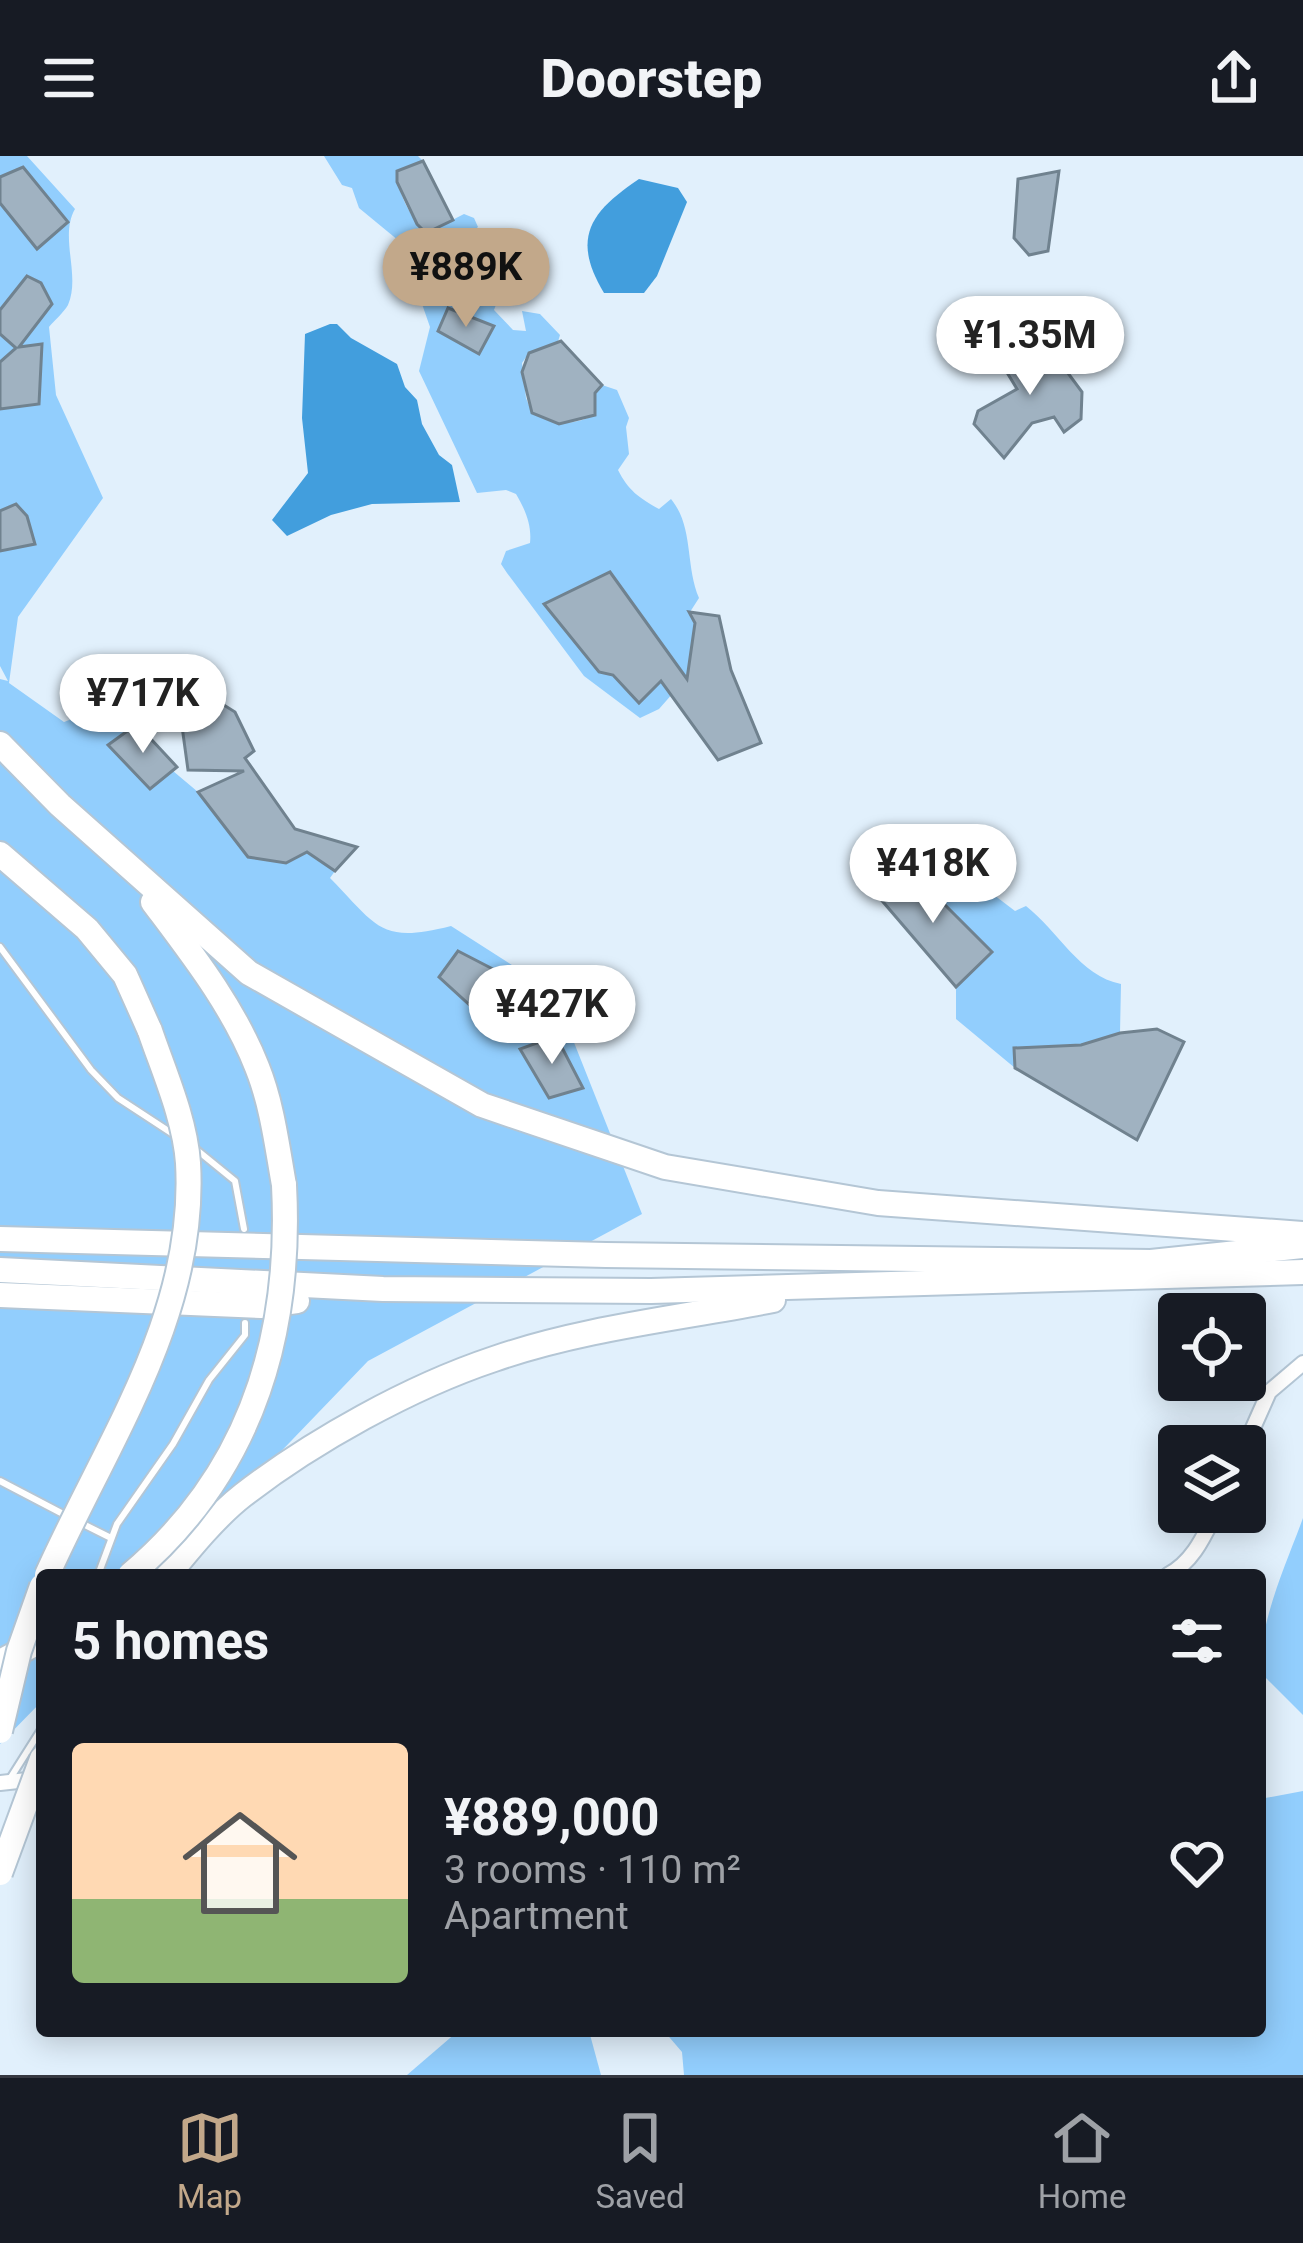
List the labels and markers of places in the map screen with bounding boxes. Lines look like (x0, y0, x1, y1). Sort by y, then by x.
pin: ¥889K (382, 228, 550, 330)
pin: ¥1.35M (932, 296, 1128, 398)
pin: ¥717K (59, 654, 227, 756)
pin: ¥418K (849, 824, 1017, 926)
pin: ¥427K (468, 965, 636, 1067)

